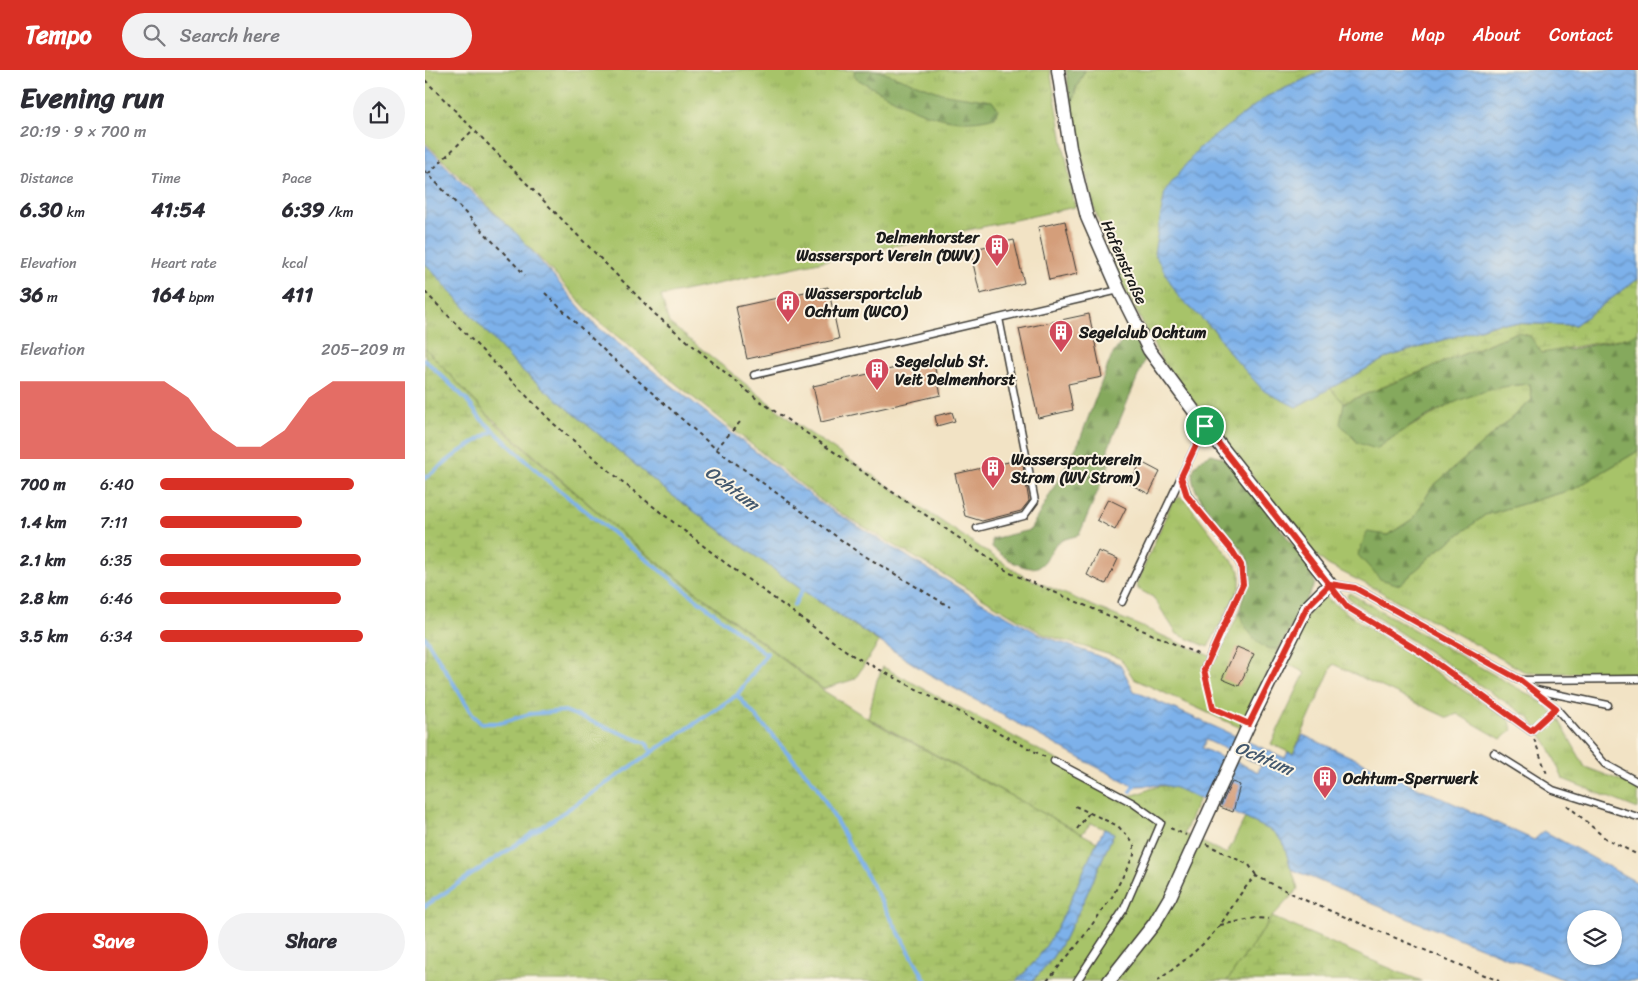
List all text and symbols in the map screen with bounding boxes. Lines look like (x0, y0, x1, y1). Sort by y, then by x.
search box (122, 13, 472, 58)
text: Tempo (25, 14, 92, 56)
text: Search here (180, 19, 280, 52)
text: Home (1339, 19, 1384, 51)
text: Map (1412, 19, 1445, 51)
text: About (1473, 19, 1521, 51)
text: Contact (1549, 19, 1613, 51)
icon: search (140, 21, 168, 49)
text: Evening run (20, 73, 164, 122)
button: share (353, 87, 405, 139)
text: 20:19 · 9 × 700 m (20, 117, 146, 146)
text: Distance (20, 166, 73, 191)
text: Time (151, 166, 181, 191)
text: Pace (282, 166, 312, 191)
text: 6.30 (20, 191, 63, 229)
text: 41:54 (151, 191, 205, 229)
text: 6:39 (282, 191, 325, 229)
text: km (63, 200, 85, 225)
text: /km (325, 200, 353, 225)
street label: Hafenstraße (1093, 215, 1156, 310)
place label: Delmenhorster Wassersport Verein (DWV) (796, 223, 980, 270)
building icon: Delmenhorster Wassersport Verein (DWV) (984, 233, 1010, 267)
text: Elevation (20, 251, 77, 276)
text: Heart rate (151, 251, 217, 276)
text: kcal (282, 251, 307, 276)
text: 36 (20, 276, 43, 314)
text: 164 (151, 276, 185, 314)
text: 411 (282, 276, 313, 314)
place label: Wassersportclub Ochtum (WCO) (804, 279, 922, 326)
text: m (43, 285, 58, 310)
text: bpm (185, 285, 215, 310)
building icon: Wassersportclub Ochtum (WCO) (775, 289, 801, 323)
place label: Segelclub Ochtum (1078, 318, 1207, 347)
building icon: Segelclub Ochtum (1048, 319, 1074, 353)
text: Elevation (20, 335, 85, 364)
text: 205–209 m (321, 335, 405, 364)
place label: Segelclub St. Veit Delmenhorst (894, 347, 1015, 394)
building icon: Segelclub St. Veit Delmenhorst (864, 357, 890, 391)
pin (1184, 405, 1226, 447)
icon: arrive (1191, 412, 1219, 440)
place label: Wassersportverein Strom (WV Strom) (1010, 445, 1142, 492)
building icon: Wassersportverein Strom (WV Strom) (980, 455, 1006, 489)
water label: Ochtum (698, 457, 768, 520)
text: 700 m (20, 470, 66, 499)
text: 6:40 (100, 470, 134, 499)
text: 1.4 km (20, 508, 67, 537)
text: 7:11 (100, 508, 128, 537)
text: 2.1 km (20, 546, 66, 575)
text: 6:35 (100, 546, 132, 575)
text: 2.8 km (20, 584, 69, 613)
text: 6:46 (100, 584, 133, 613)
text: 3.5 km (20, 622, 68, 651)
text: 6:34 (100, 622, 133, 651)
water label: Ochtum (1230, 731, 1300, 785)
place label: Ochtum-Sperrwerk (1342, 764, 1479, 793)
building icon: Ochtum-Sperrwerk (1312, 765, 1338, 799)
map controls (1567, 910, 1622, 965)
button: layers (1567, 910, 1622, 965)
button: Save (20, 913, 208, 971)
button: Share (218, 913, 405, 971)

